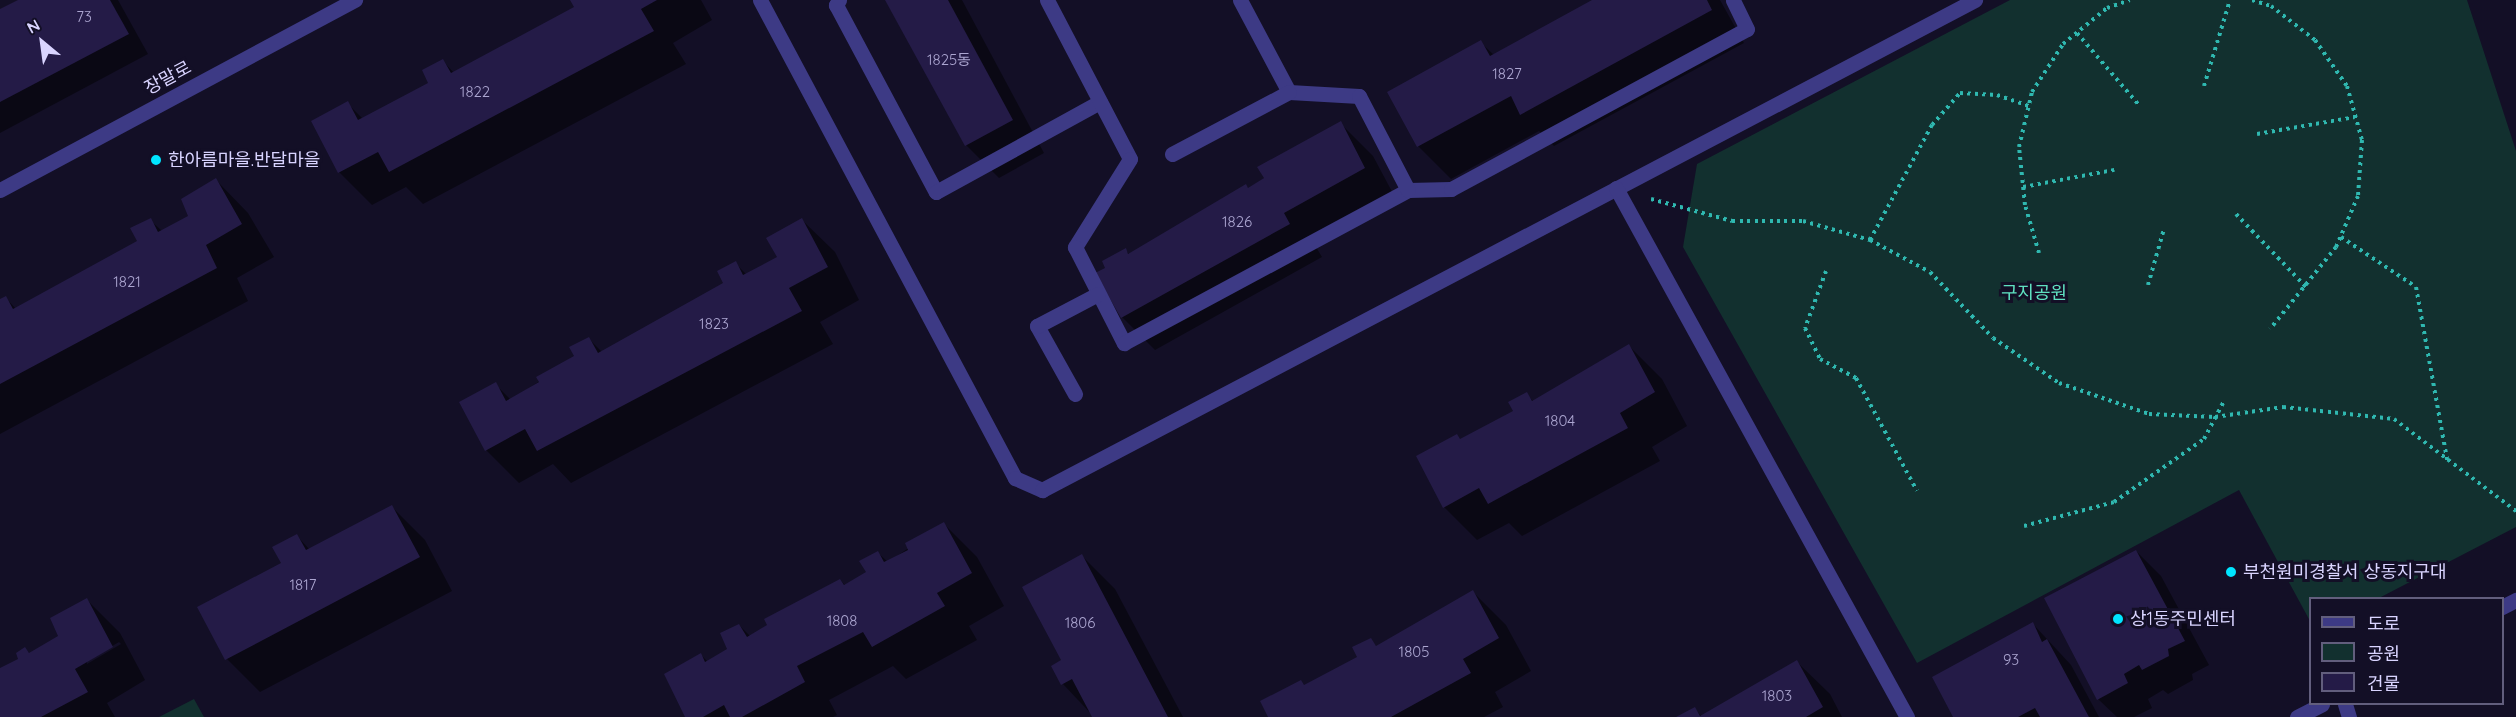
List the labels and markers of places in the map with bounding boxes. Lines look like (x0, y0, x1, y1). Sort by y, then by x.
place label: 한아름마을.반달마을 (168, 149, 320, 171)
marker: 한아름마을.반달마을 (149, 153, 163, 167)
place label: 부천원미경찰서 상동지구대 (2243, 561, 2447, 583)
marker: 부천원미경찰서 상동지구대 (2224, 565, 2238, 579)
place label: 상1동주민센터 (2130, 608, 2236, 630)
marker: 상1동주민센터 (2111, 612, 2125, 626)

